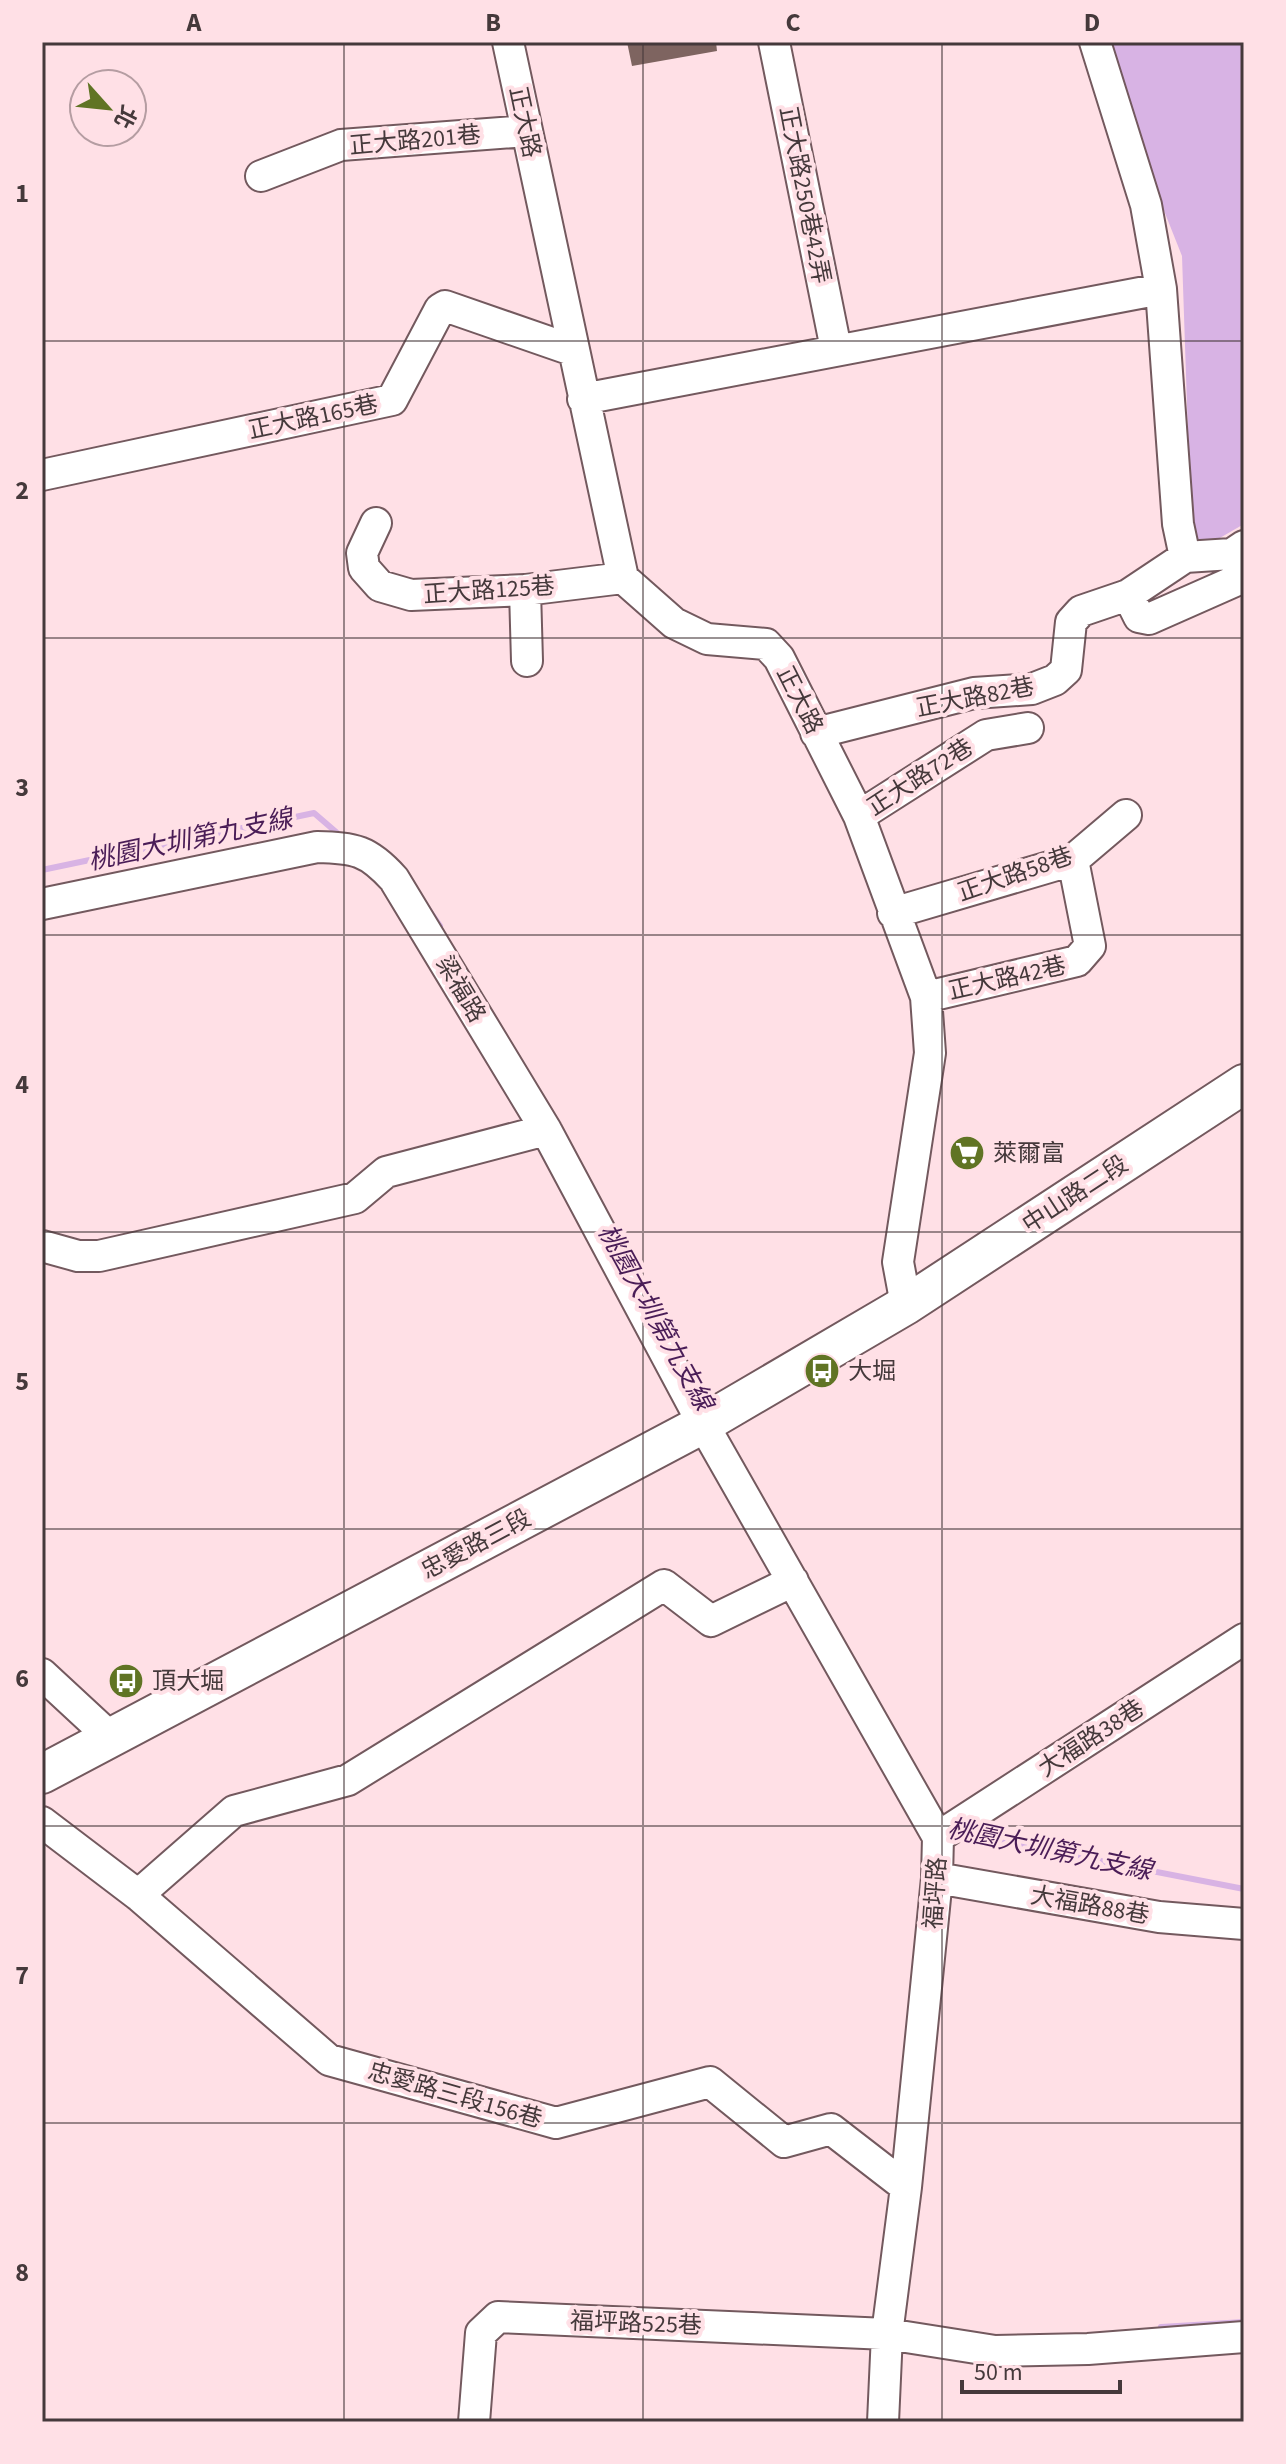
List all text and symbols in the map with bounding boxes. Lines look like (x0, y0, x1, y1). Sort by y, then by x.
text: A (186, 4, 203, 41)
text: B (485, 4, 501, 41)
text: C (785, 4, 801, 41)
text: D (1084, 4, 1100, 41)
north arrow (68, 68, 148, 148)
street label: 正大路 (500, 83, 549, 161)
text: 北 (106, 100, 144, 134)
street label: 正大路250巷42弄 (770, 104, 839, 287)
street label: 正大路201巷 (348, 117, 482, 164)
text: 1 (15, 175, 29, 212)
street label: 正大路165巷 (245, 387, 381, 448)
text: 2 (15, 472, 29, 509)
street label: 正大路125巷 (422, 568, 556, 613)
street label: 正大路 (768, 660, 831, 740)
street label: 正大路82巷 (913, 669, 1037, 726)
street label: 正大路72巷 (860, 730, 980, 825)
text: 3 (15, 769, 29, 806)
water label: 桃園大圳第九支線 (85, 799, 299, 879)
street label: 正大路58巷 (953, 838, 1078, 911)
street label: 正大路42巷 (945, 948, 1069, 1009)
street label: 梁福路 (427, 949, 494, 1029)
text: 4 (15, 1066, 29, 1103)
supermarket icon: 萊爾富 (948, 1134, 986, 1172)
place label: 萊爾富 (993, 1136, 1065, 1171)
street label: 中山路二段 (1015, 1147, 1135, 1242)
water label: 桃園大圳第九支線 (589, 1217, 724, 1420)
bus stop icon: 大堀 (803, 1352, 841, 1390)
place label: 大堀 (848, 1354, 896, 1389)
text: 5 (15, 1363, 29, 1400)
street label: 忠愛路三段 (415, 1501, 537, 1588)
text: 6 (15, 1660, 29, 1697)
bus stop icon: 頂大堀 (107, 1662, 145, 1700)
place label: 頂大堀 (152, 1664, 224, 1699)
street label: 大福路38巷 (1031, 1691, 1151, 1786)
water label: 桃園大圳第九支線 (944, 1810, 1158, 1890)
street label: 福坪路 (916, 1856, 955, 1930)
street label: 大福路88巷 (1028, 1878, 1152, 1933)
text: 7 (15, 1957, 29, 1994)
street label: 忠愛路三段156巷 (364, 2054, 546, 2137)
text: 8 (15, 2254, 29, 2291)
street label: 福坪路525巷 (570, 2304, 702, 2343)
scale bar (962, 2344, 1120, 2394)
text: 50 m (974, 2355, 1023, 2390)

